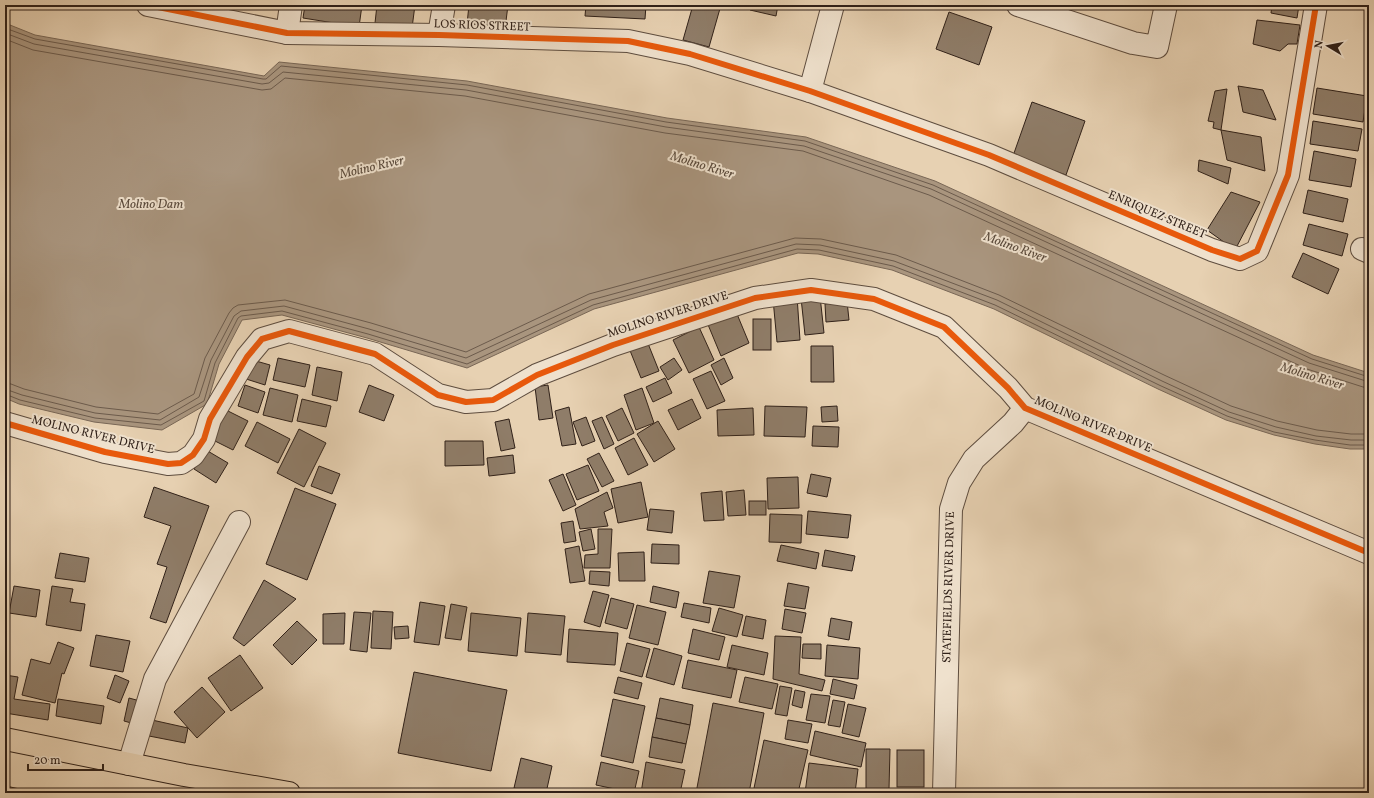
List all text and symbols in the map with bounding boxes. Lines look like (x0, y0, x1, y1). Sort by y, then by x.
street label: LOS RIOS STREET (433, 16, 531, 36)
north arrow (1308, 26, 1348, 66)
text: N (1312, 39, 1328, 50)
water label: Molino River (667, 148, 736, 184)
water label: Molino River (337, 152, 406, 184)
street label: ENRIQUEZ STREET (1106, 187, 1208, 243)
water label: Molino Dam (118, 196, 183, 214)
water label: Molino River (980, 228, 1049, 268)
street label: MOLINO RIVER DRIVE (606, 288, 730, 342)
water label: Molino River (1277, 359, 1346, 395)
street label: MOLINO RIVER DRIVE (1032, 393, 1154, 457)
street label: MOLINO RIVER DRIVE (30, 412, 156, 458)
street label: STATEFIELDS RIVER DRIVE (939, 511, 959, 663)
scale bar (28, 746, 103, 772)
text: 20 m (34, 753, 61, 769)

